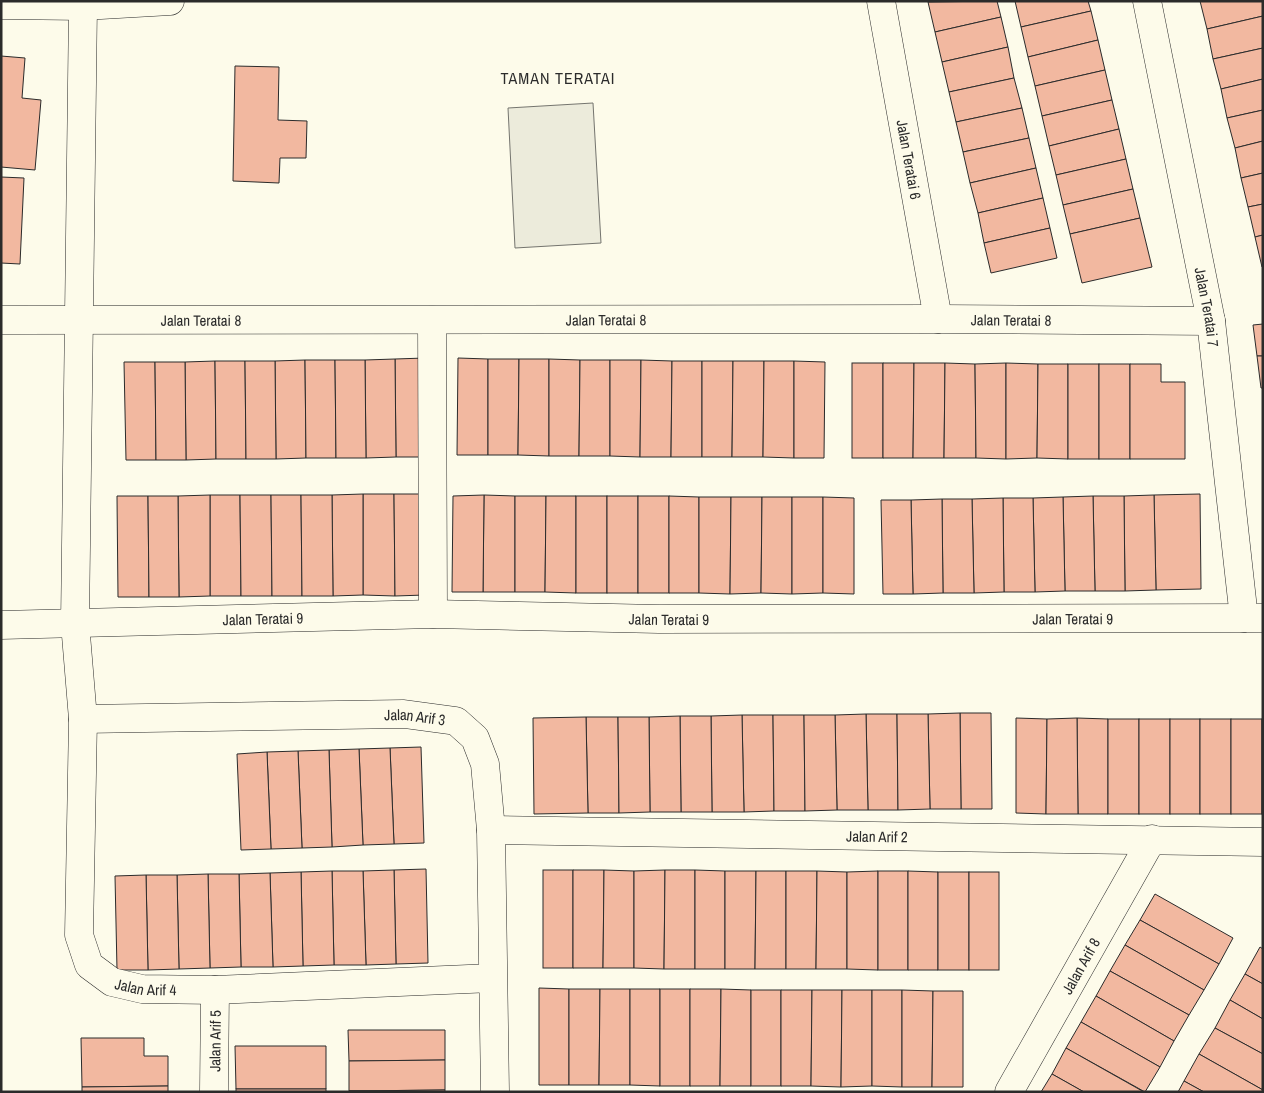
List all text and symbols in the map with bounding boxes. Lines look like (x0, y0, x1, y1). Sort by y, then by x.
district label: TAMAN TERATAI (501, 67, 615, 89)
street label: Jalan Teratai 6 (892, 118, 927, 201)
street label: Jalan Teratai 7 (1190, 265, 1224, 348)
street label: Jalan Teratai 8 (161, 309, 241, 330)
street label: Jalan Teratai 8 (566, 309, 646, 330)
street label: Jalan Teratai 8 (971, 309, 1052, 330)
street label: Jalan Teratai 9 (222, 607, 304, 630)
street label: Jalan Teratai 9 (628, 608, 709, 630)
street label: Jalan Teratai 9 (1033, 608, 1113, 629)
street label: Jalan Arif 3 (384, 703, 447, 730)
street label: Jalan Arif 2 (846, 825, 908, 847)
street label: Jalan Arif 8 (1056, 934, 1105, 998)
street label: Jalan Arif 4 (113, 973, 177, 1000)
street label: Jalan Arif 5 (204, 1010, 225, 1072)

